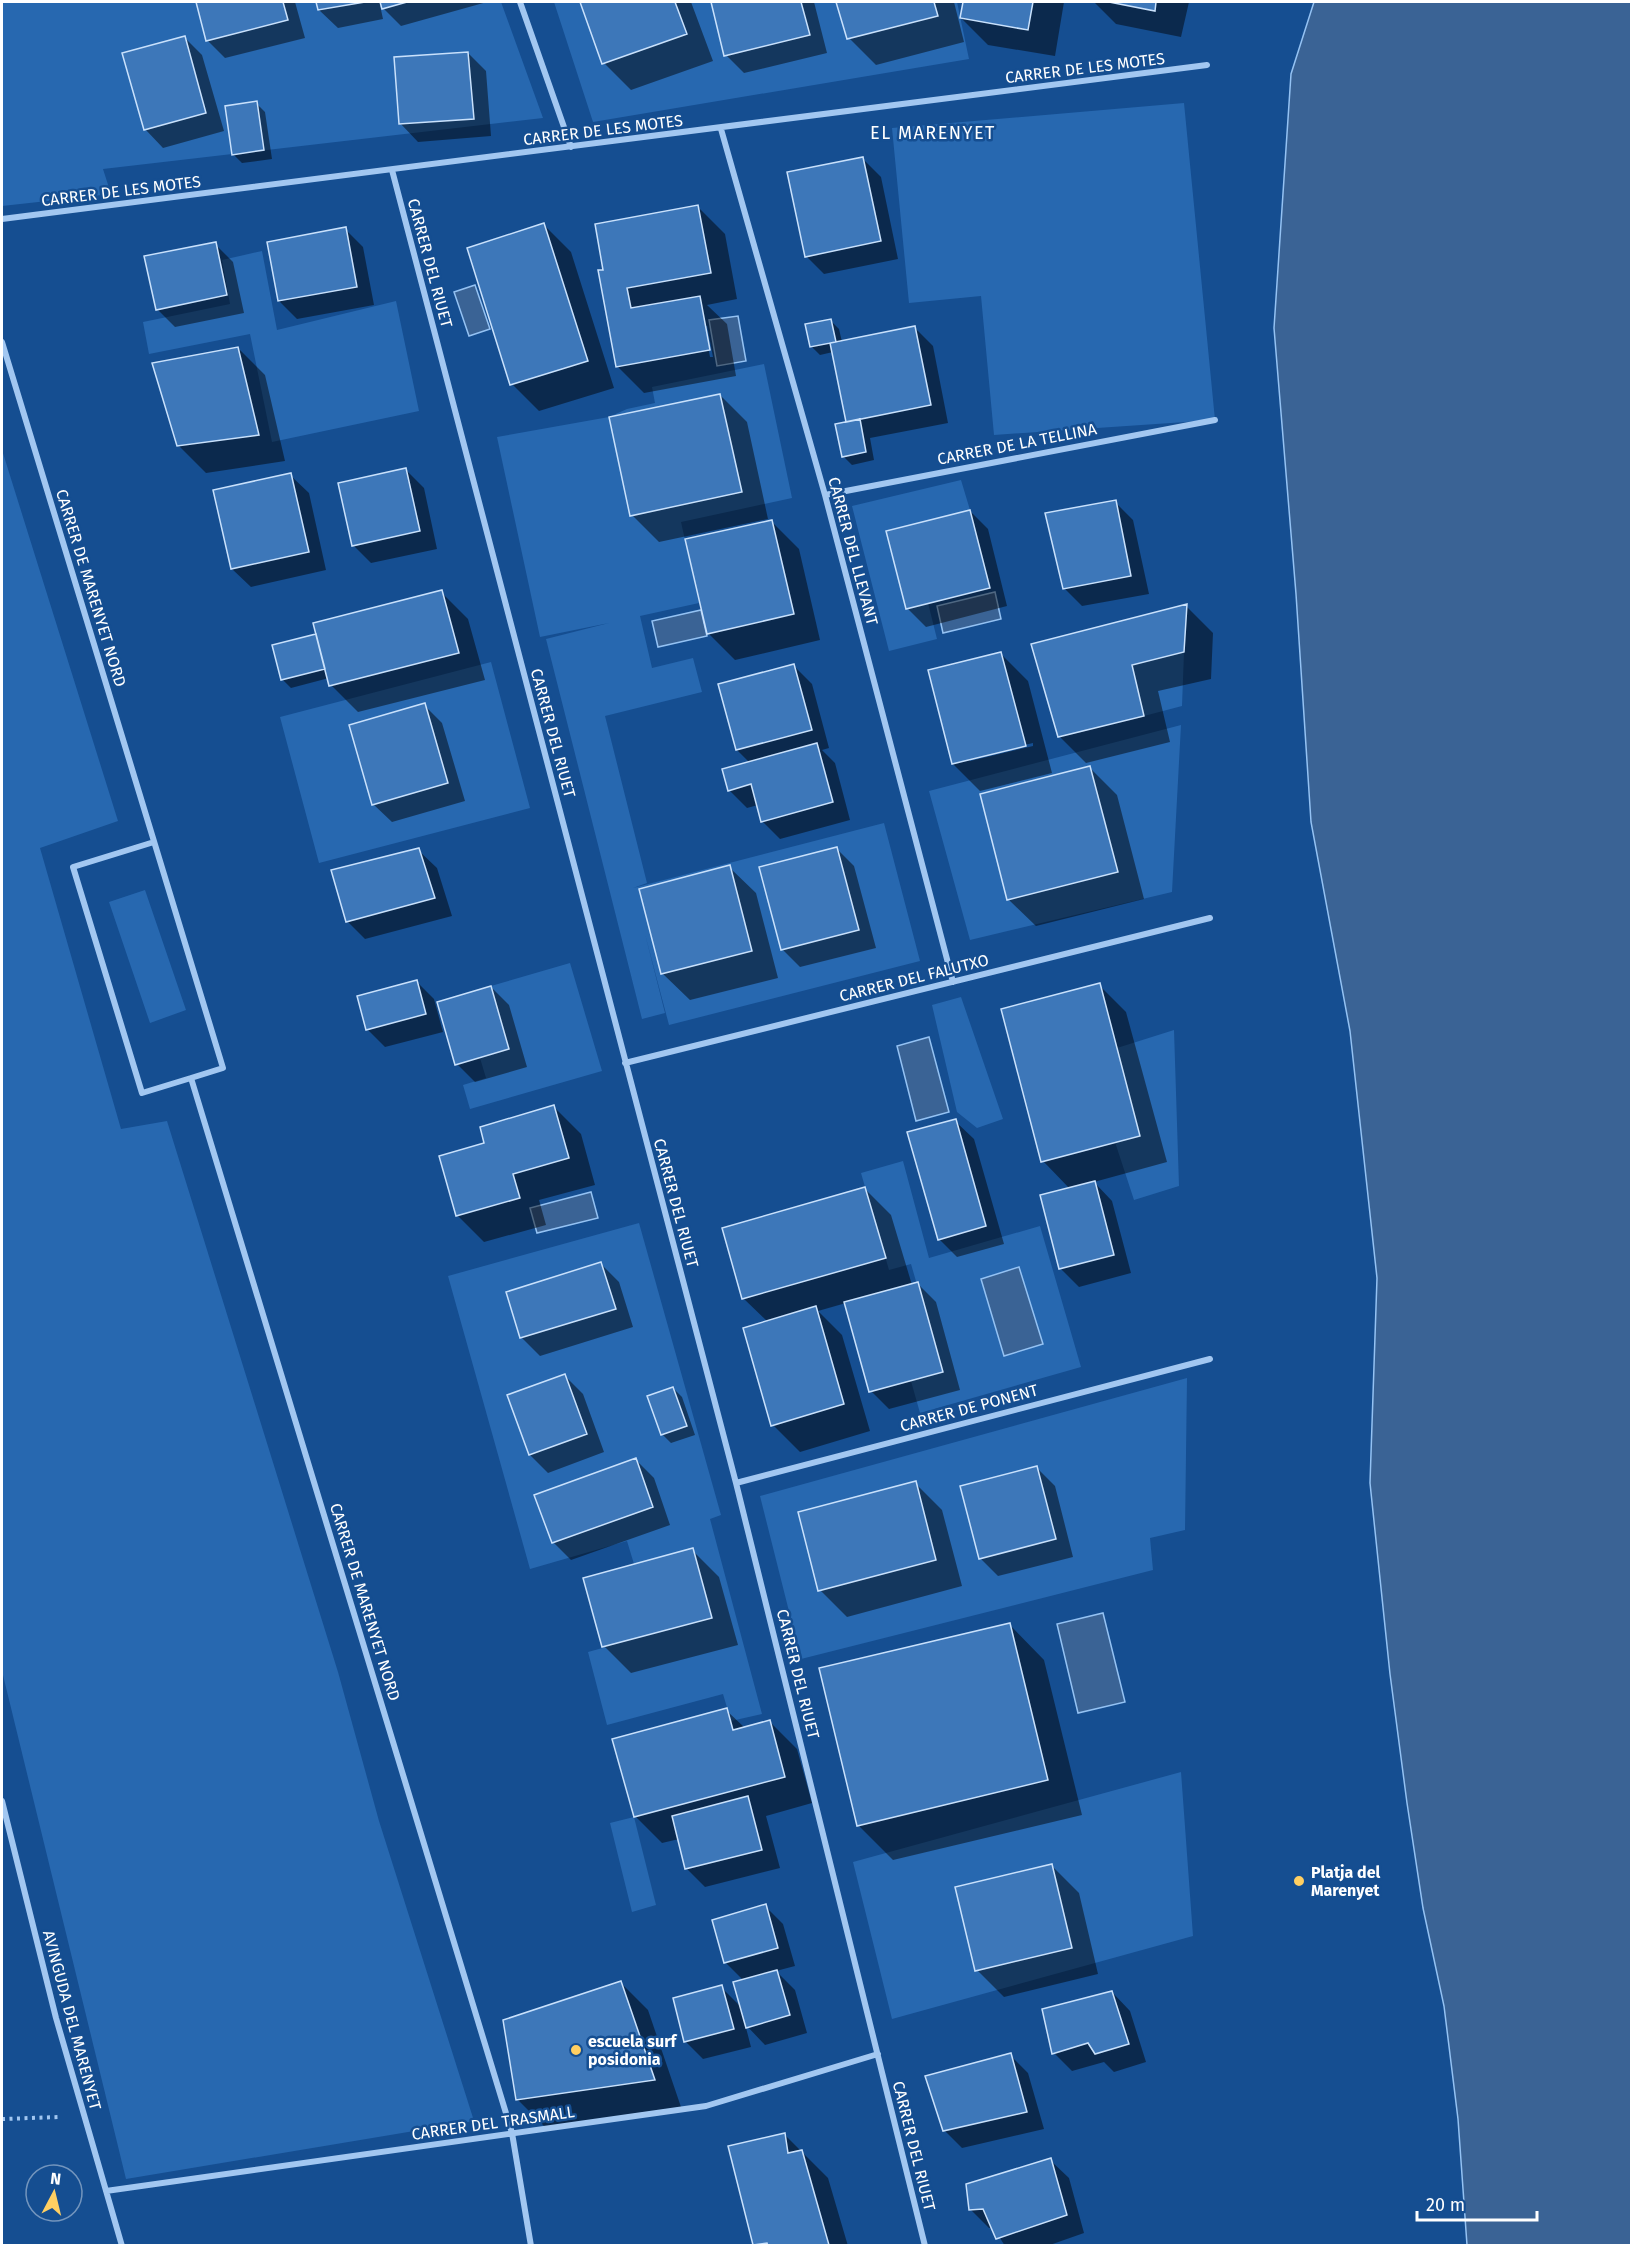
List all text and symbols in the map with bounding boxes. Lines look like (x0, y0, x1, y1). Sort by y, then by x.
street label: CARRER DE LES MOTES (1004, 49, 1166, 87)
street label: CARRER DE LES MOTES (522, 111, 684, 149)
district label: EL MARENYET (870, 122, 996, 144)
street label: CARRER DE LES MOTES (40, 172, 202, 210)
street label: CARRER DEL RIUET (404, 196, 457, 330)
street label: CARRER DE LA TELLINA (936, 419, 1099, 469)
street label: CARRER DEL LLEVANT (824, 475, 882, 628)
street label: CARRER DE MARENYET NORD (52, 487, 130, 689)
street label: CARRER DEL RIUET (527, 666, 580, 800)
street label: CARRER DEL FALUTXO (837, 950, 991, 1006)
street label: CARRER DEL RIUET (650, 1136, 703, 1270)
street label: CARRER DE PONENT (898, 1380, 1041, 1436)
street label: CARRER DE MARENYET NORD (326, 1501, 404, 1703)
street label: CARRER DEL RIUET (773, 1607, 823, 1741)
place label: Platja del Marenyet (1311, 1863, 1381, 1900)
marker: Platja del Marenyet (1292, 1874, 1306, 1888)
street label: AVINGUDA DEL MARENYET (39, 1928, 105, 2113)
place label: escuela surf posidonia (588, 2032, 678, 2069)
marker: escuela surf posidonia (569, 2043, 583, 2057)
street label: CARRER DEL RIUET (889, 2079, 939, 2213)
street label: CARRER DEL TRASMALL (410, 2102, 576, 2144)
north arrow (24, 2163, 84, 2223)
text: N (49, 2169, 62, 2189)
scale bar (1417, 2184, 1537, 2222)
text: 20 m (1426, 2194, 1465, 2216)

